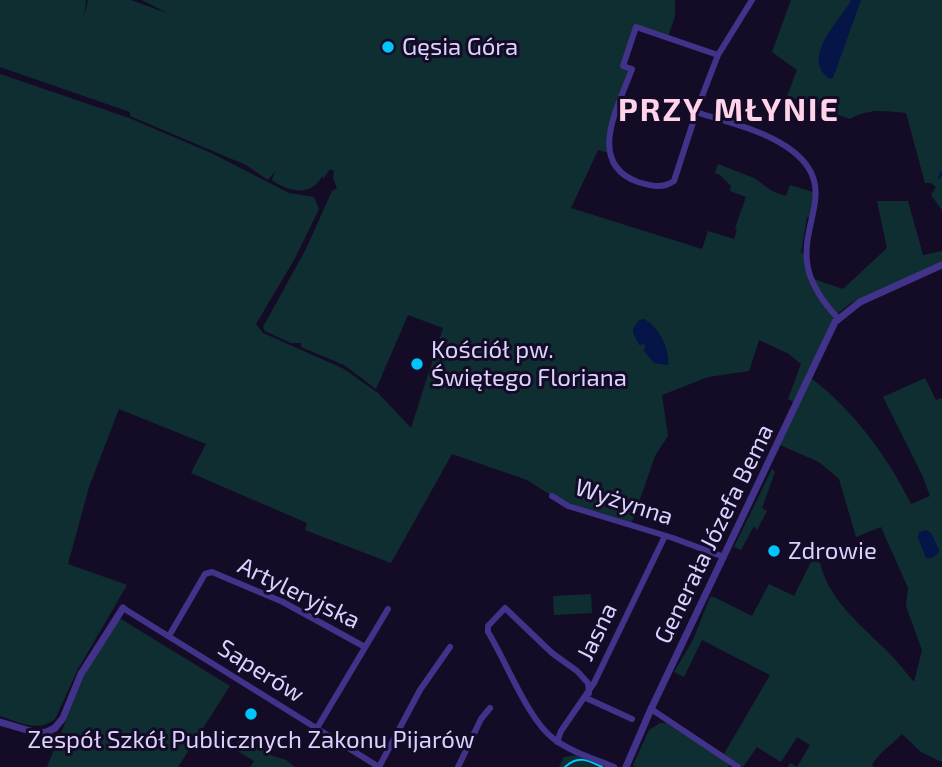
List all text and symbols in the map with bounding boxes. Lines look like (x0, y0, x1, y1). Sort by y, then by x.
place label: Gęsia Góra (402, 33, 518, 61)
marker: Gęsia Góra (380, 39, 396, 55)
district label: PRZY MŁYNIE (619, 91, 839, 129)
place label: Kościół pw. Świętego Floriana (431, 336, 627, 392)
marker: Kościół pw. Świętego Floriana (409, 356, 425, 372)
street label: Generała Józefa Bema (648, 420, 780, 648)
street label: Wyżynna (571, 473, 677, 531)
place label: Zdrowie (788, 537, 877, 565)
marker: Zdrowie (766, 543, 782, 559)
street label: Artyleryjska (233, 551, 365, 635)
street label: Jasna (571, 598, 623, 666)
street label: Saperów (213, 633, 309, 709)
marker: Zespół Szkół Publicznych Zakonu Pijarów (243, 706, 259, 722)
place label: Zespół Szkół Publicznych Zakonu Pijarów (27, 726, 475, 754)

